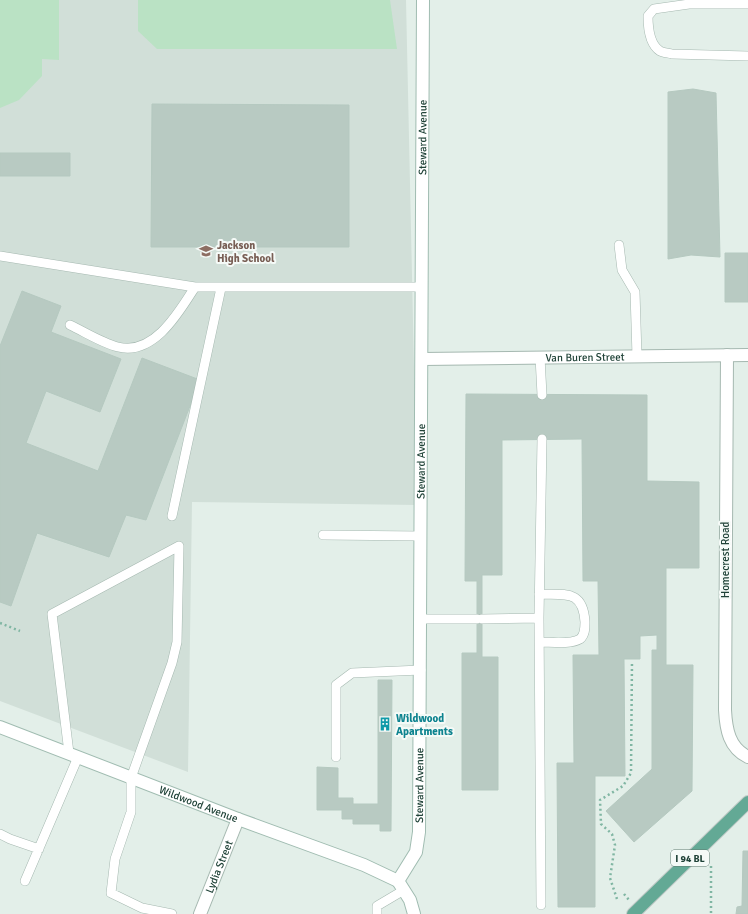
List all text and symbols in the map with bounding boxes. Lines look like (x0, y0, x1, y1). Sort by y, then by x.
street label: Steward Avenue (416, 100, 430, 175)
place label: Jackson High School (217, 239, 275, 265)
school or university icon: Jackson High School (198, 243, 214, 259)
street label: Van Buren Street (545, 351, 625, 364)
street label: Steward Avenue (415, 424, 428, 499)
street label: Homecrest Road (719, 522, 732, 598)
place label: Wildwood Apartments (396, 712, 453, 738)
building icon: Wildwood Apartments (377, 716, 393, 732)
street label: Steward Avenue (413, 748, 426, 823)
street label: Wildwood Avenue (157, 783, 240, 825)
street label: Lydia Street (203, 838, 236, 895)
road number: I 94 BL (671, 850, 709, 866)

